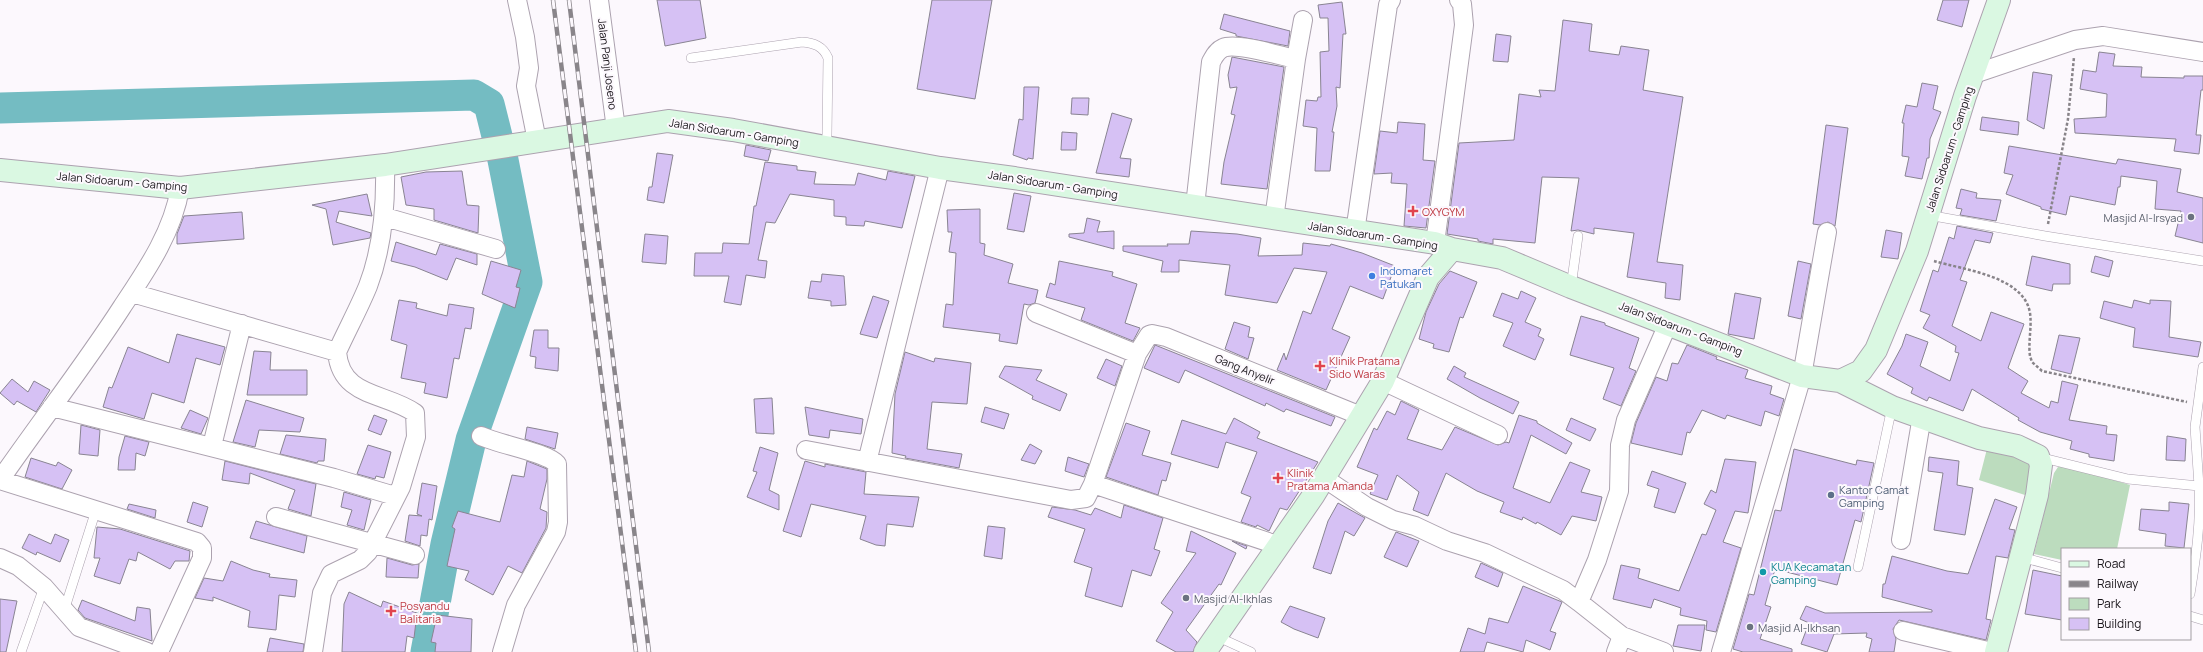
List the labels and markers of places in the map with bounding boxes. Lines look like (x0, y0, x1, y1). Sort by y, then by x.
place label: OXYGYM (1422, 204, 1465, 219)
marker: OXYGYM (1407, 205, 1419, 217)
place label: Masjid Al-Irsyad (2104, 210, 2183, 225)
marker: Masjid Al-Irsyad (2186, 212, 2196, 222)
place label: Indomaret Patukan (1380, 263, 1432, 291)
marker: Indomaret Patukan (1367, 271, 1377, 281)
place label: Klinik Pratama Sido Waras (1329, 353, 1400, 381)
marker: Klinik Pratama Sido Waras (1314, 360, 1326, 372)
place label: Klinik Pratama Amanda (1287, 465, 1373, 493)
marker: Klinik Pratama Amanda (1272, 472, 1284, 484)
place label: Kantor Camat Gamping (1839, 482, 1909, 510)
marker: Kantor Camat Gamping (1826, 490, 1836, 500)
place label: KUA Kecamatan Gamping (1771, 559, 1851, 587)
marker: KUA Kecamatan Gamping (1758, 567, 1768, 577)
place label: Masjid Al-Ikhlas (1194, 591, 1273, 606)
marker: Masjid Al-Ikhlas (1181, 593, 1191, 603)
place label: Posyandu Balitaria (400, 598, 450, 626)
marker: Posyandu Balitaria (385, 605, 397, 617)
place label: Masjid Al-Ikhsan (1758, 620, 1840, 635)
marker: Masjid Al-Ikhsan (1745, 622, 1755, 632)

